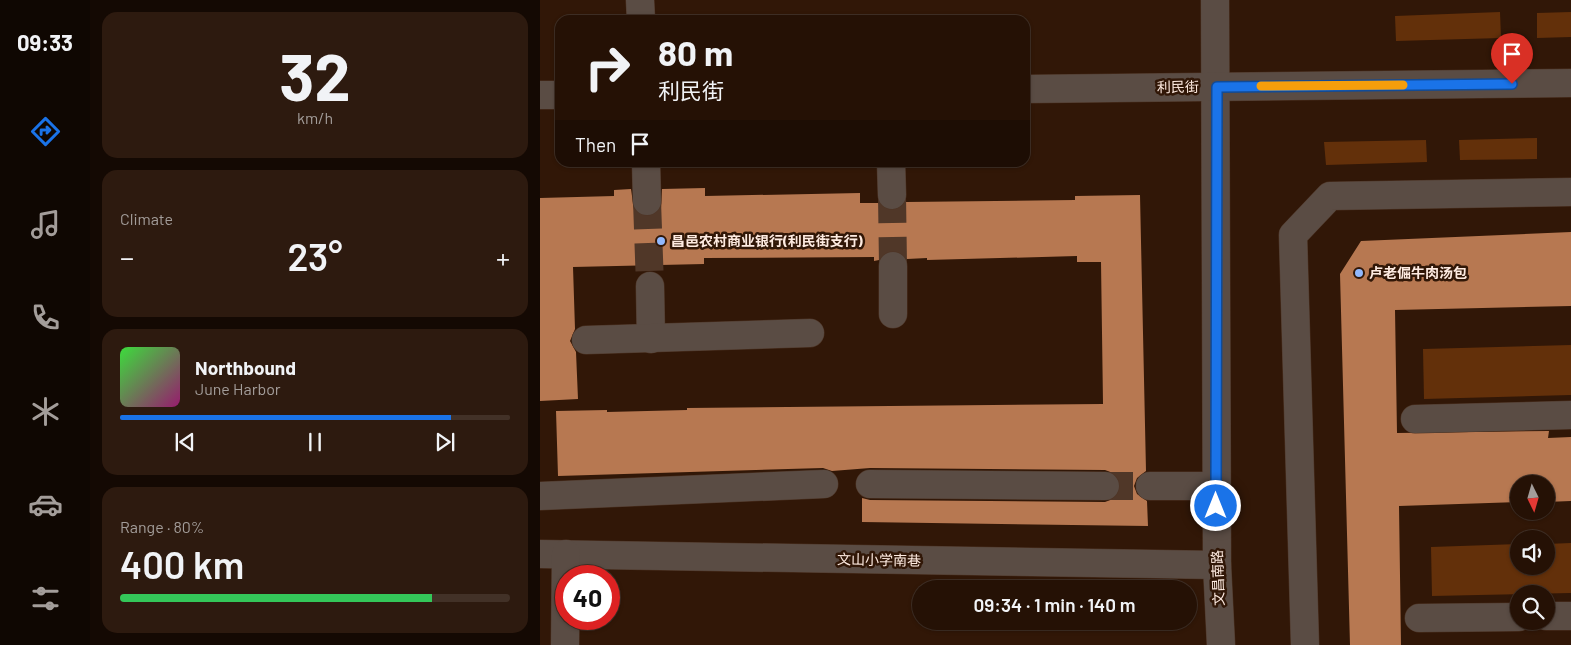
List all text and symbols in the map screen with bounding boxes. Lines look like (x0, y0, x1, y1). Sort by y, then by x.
text: 09:33 (17, 29, 73, 55)
text: 80 m (658, 31, 733, 73)
pin (1491, 33, 1533, 84)
icon: right (575, 35, 640, 100)
text: 32 (279, 36, 351, 114)
icon: arrive (1498, 40, 1526, 68)
text: 利民街 (658, 77, 724, 103)
street label: 利民街 (1157, 78, 1199, 95)
text: km/h (297, 108, 333, 127)
icon: directions (28, 114, 63, 149)
icon: arrive (626, 130, 654, 158)
text: Then (575, 133, 616, 156)
icon: music (28, 207, 63, 242)
text: Climate (120, 209, 173, 228)
place label: 昌邑农村商业银行(利民街支行) (671, 232, 863, 249)
text: 23° (287, 233, 343, 279)
marker: 昌邑农村商业银行(利民街支行) (655, 235, 667, 247)
text: − (120, 240, 134, 274)
text: + (496, 240, 510, 274)
place label: 卢老倔牛肉汤包 (1369, 264, 1467, 281)
marker: 卢老倔牛肉汤包 (1353, 267, 1365, 279)
icon: phone (28, 300, 63, 335)
text: Northbound (195, 356, 296, 379)
text: June Harbor (195, 379, 281, 398)
icon: climate (28, 394, 63, 429)
icon: previous (171, 428, 199, 456)
icon: pause (301, 428, 329, 456)
icon: next (431, 428, 459, 456)
north arrow (1510, 475, 1555, 520)
map controls (1510, 475, 1555, 630)
position arrow (1189, 479, 1241, 531)
icon: car (28, 487, 63, 522)
text: Range · 80% (120, 517, 204, 536)
button: sound (1510, 530, 1555, 575)
text: 400 km (120, 541, 244, 587)
street label: 文山小学南巷 (837, 550, 921, 569)
street label: 文昌南路 (1208, 550, 1227, 606)
speed limit sign: 40 (555, 565, 620, 630)
icon: filters (28, 581, 63, 616)
button: search (1510, 585, 1555, 630)
text: 09:34 · 1 min · 140 m (973, 593, 1136, 616)

